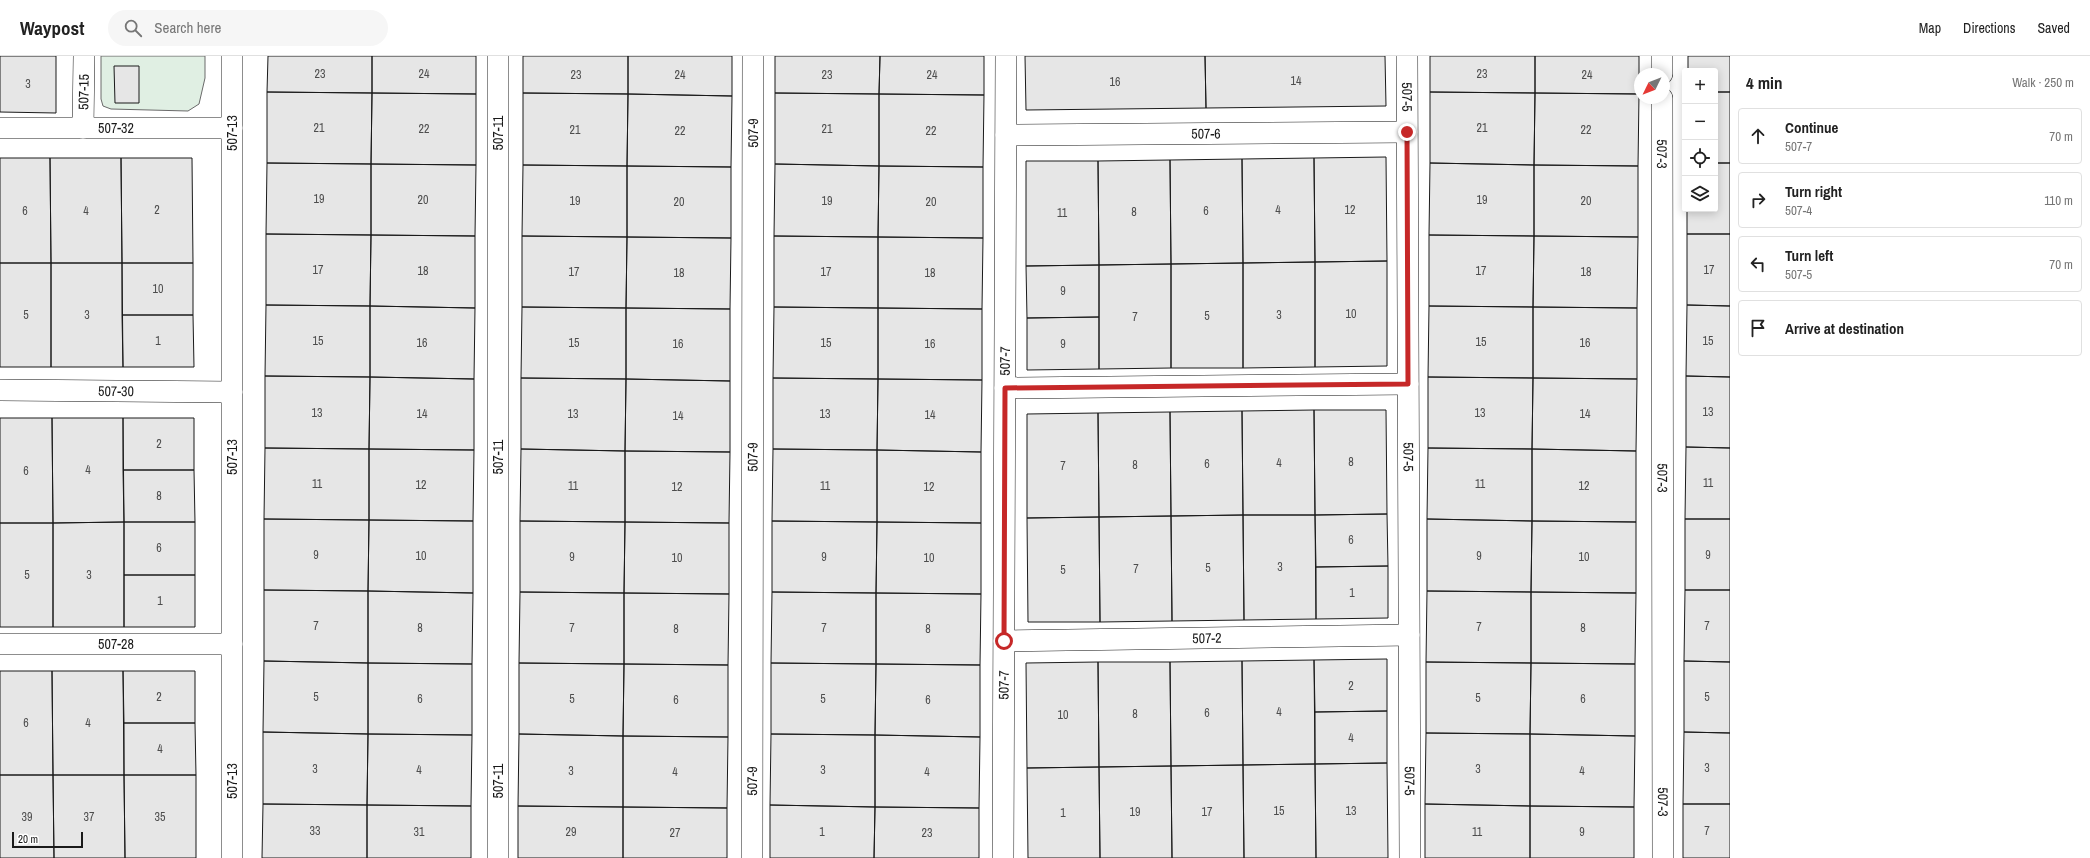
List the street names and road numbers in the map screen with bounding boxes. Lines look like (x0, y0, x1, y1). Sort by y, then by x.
street label: 507-15 (74, 74, 93, 110)
street label: 507-5 (1398, 82, 1416, 112)
street label: 507-13 (223, 115, 241, 151)
street label: 507-11 (489, 115, 507, 150)
street label: 507-9 (744, 118, 762, 148)
street label: 507-32 (98, 119, 134, 137)
street label: 507-6 (1191, 124, 1221, 143)
street label: 507-3 (1653, 139, 1671, 169)
street label: 507-7 (996, 346, 1014, 376)
street label: 507-30 (98, 382, 134, 400)
street label: 507-13 (223, 439, 241, 475)
street label: 507-11 (489, 439, 507, 474)
street label: 507-9 (743, 442, 762, 472)
street label: 507-5 (1399, 442, 1418, 472)
street label: 507-3 (1653, 463, 1672, 493)
street label: 507-2 (1192, 629, 1222, 647)
street label: 507-28 (98, 635, 134, 653)
street label: 507-7 (995, 670, 1013, 700)
street label: 507-13 (223, 763, 241, 799)
street label: 507-11 (489, 763, 507, 798)
street label: 507-9 (743, 766, 761, 796)
street label: 507-5 (1401, 766, 1419, 796)
street label: 507-3 (1654, 787, 1672, 817)

